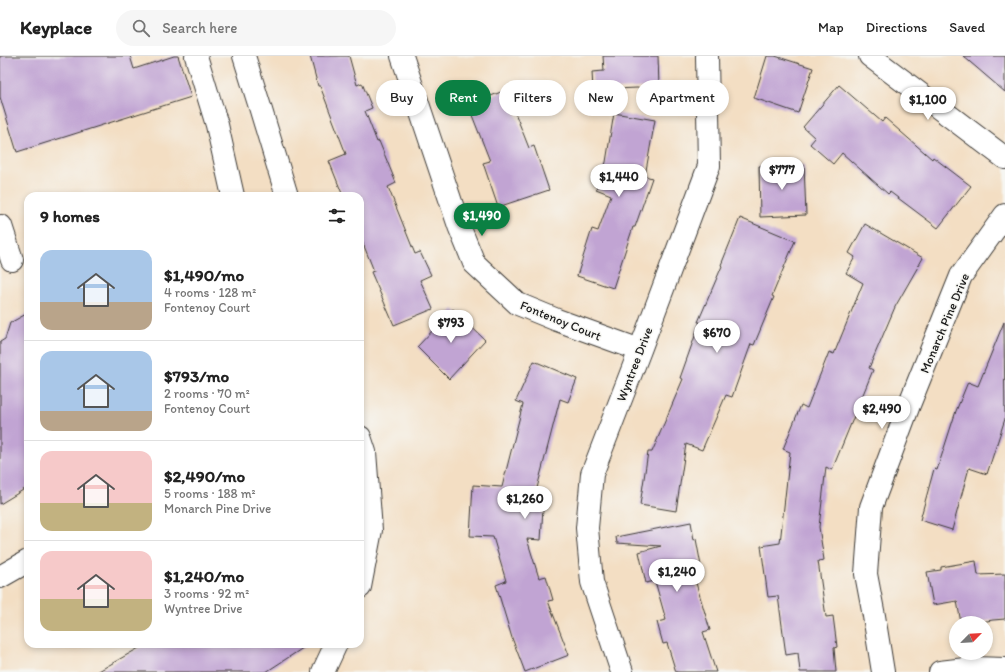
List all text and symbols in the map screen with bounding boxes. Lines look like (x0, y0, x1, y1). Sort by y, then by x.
search box (116, 10, 396, 46)
text: Keyplace (20, 16, 92, 39)
icon: search (130, 17, 152, 39)
text: Search here (162, 19, 237, 37)
text: Map (818, 19, 844, 36)
text: Directions (866, 19, 927, 36)
text: Saved (949, 19, 985, 36)
chip: Buy (376, 80, 427, 116)
chip: Rent (435, 80, 491, 116)
chip: Filters (499, 80, 566, 116)
chip: New (574, 80, 628, 116)
chip: Apartment (636, 80, 729, 116)
pin: $1,100 (895, 87, 961, 121)
text: $1,100 (909, 92, 947, 107)
pin: $777 (758, 157, 806, 191)
text: $777 (769, 162, 795, 177)
pin: $1,440 (586, 164, 652, 198)
text: $1,440 (599, 169, 639, 184)
pin: $1,490 (449, 203, 515, 237)
icon: filters (326, 205, 348, 227)
text: 9 homes (40, 206, 100, 226)
text: $1,490 (463, 208, 501, 223)
text: $1,490/mo (164, 265, 244, 285)
icon: home (72, 266, 120, 314)
street label: Monarch Pine Drive (917, 271, 972, 376)
text: 4 rooms · 128 m² (164, 285, 256, 300)
street label: Fontenoy Court (518, 297, 604, 344)
text: Fontenoy Court (164, 300, 250, 315)
pin: $793 (427, 310, 475, 344)
text: $793 (438, 315, 464, 330)
pin: $670 (693, 320, 741, 354)
street label: Wyntree Drive (613, 325, 656, 403)
text: $670 (703, 325, 731, 340)
text: $793/mo (164, 366, 229, 386)
icon: home (72, 367, 120, 415)
text: 2 rooms · 70 m² (164, 386, 250, 401)
pin: $2,490 (849, 396, 915, 430)
text: Fontenoy Court (164, 401, 250, 416)
text: $2,490 (862, 401, 902, 416)
text: $2,490/mo (164, 466, 245, 486)
icon: home (72, 467, 120, 515)
text: 5 rooms · 188 m² (164, 486, 256, 501)
pin: $1,260 (492, 486, 558, 520)
text: $1,260 (506, 491, 544, 506)
text: Monarch Pine Drive (164, 501, 271, 516)
pin: $1,240 (644, 559, 710, 593)
text: $1,240 (658, 564, 696, 579)
text: $1,240/mo (164, 566, 244, 586)
icon: home (72, 567, 120, 615)
text: 3 rooms · 92 m² (164, 586, 249, 601)
text: Wyntree Drive (164, 601, 242, 616)
north arrow (949, 616, 993, 660)
map controls (949, 616, 993, 660)

